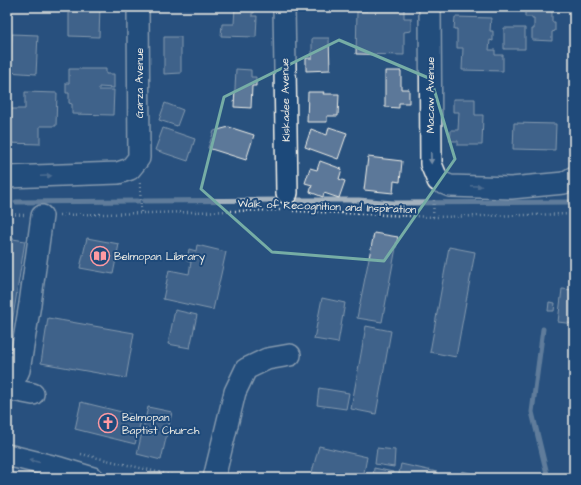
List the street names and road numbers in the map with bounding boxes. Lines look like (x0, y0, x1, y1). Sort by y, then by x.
street label: Garza Avenue (132, 48, 147, 118)
street label: Macaw Avenue (423, 57, 438, 133)
street label: Kiskadee Avenue (277, 58, 294, 142)
street label: Walk of Recognition and Inspiration (237, 196, 417, 218)

